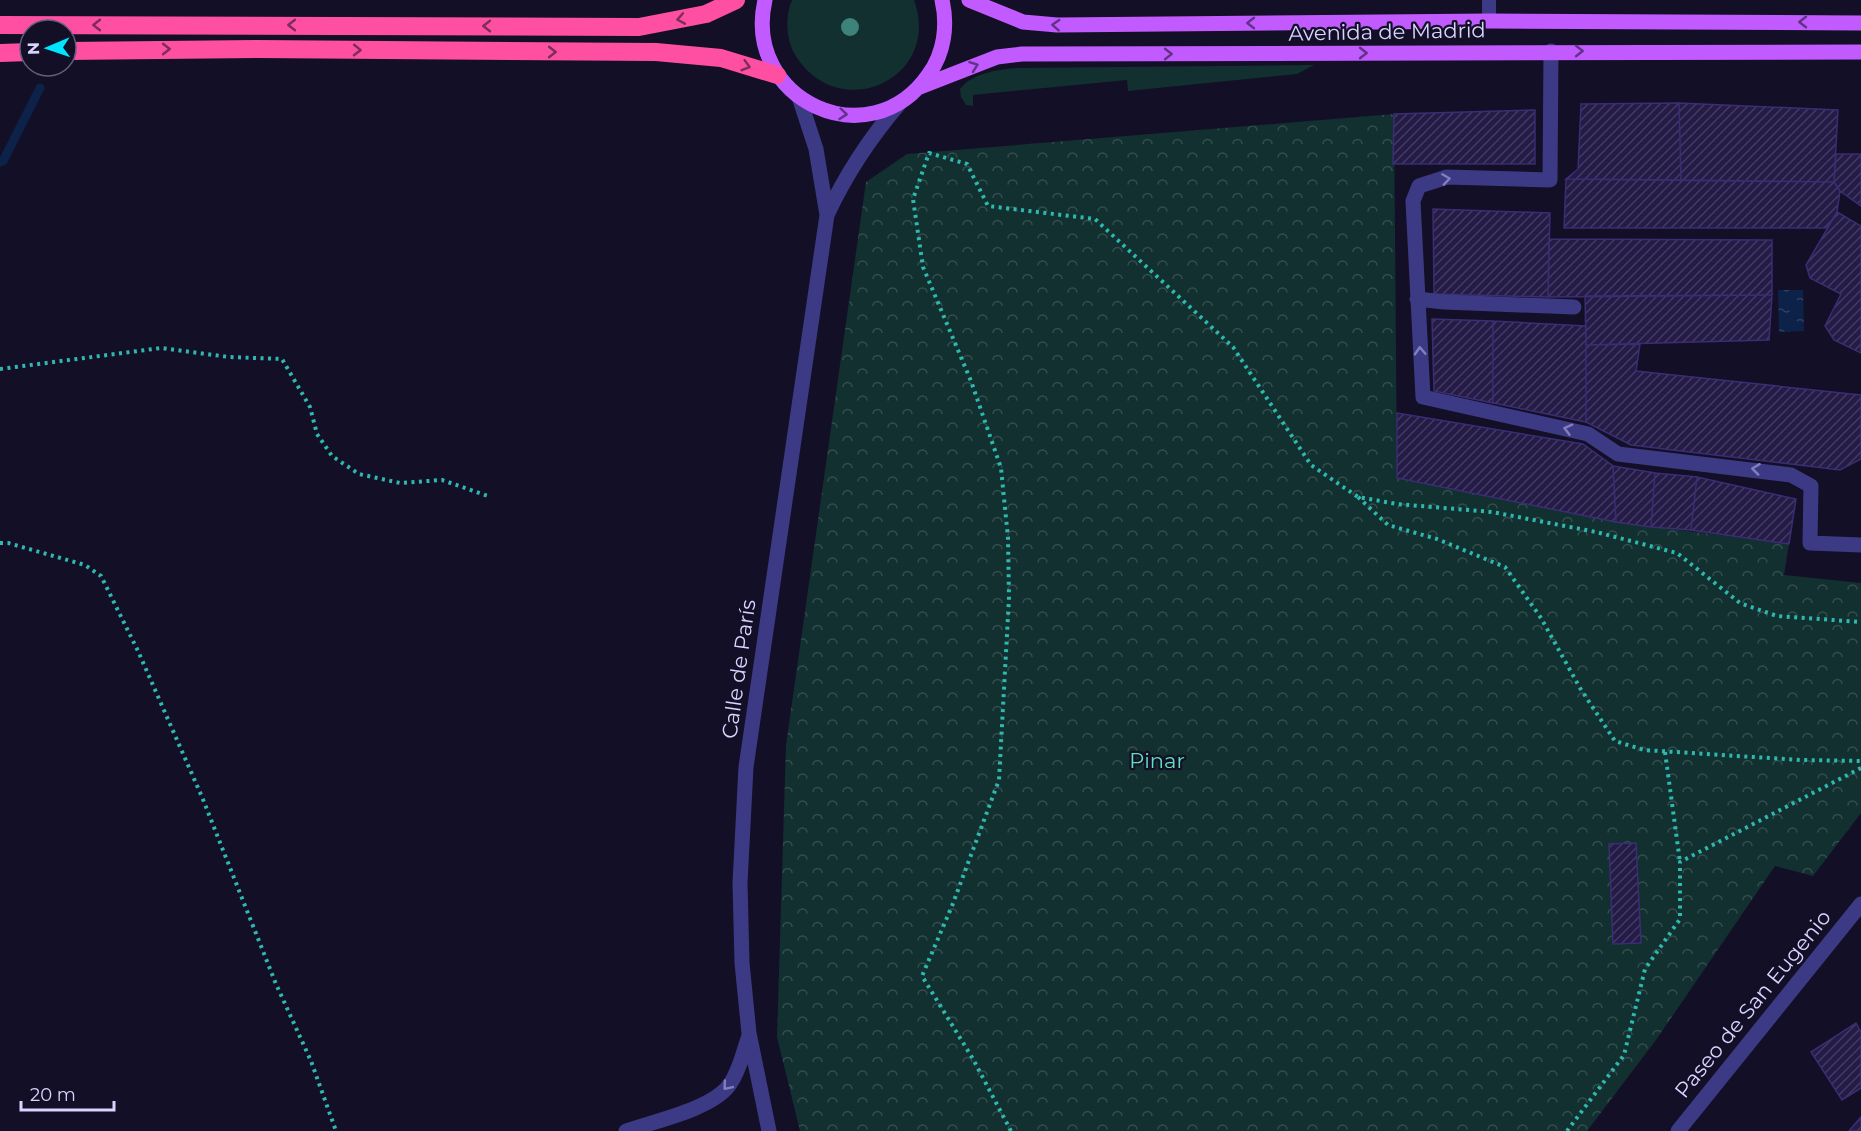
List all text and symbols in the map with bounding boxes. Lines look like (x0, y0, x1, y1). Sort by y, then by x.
one-way arrow (677, 12, 687, 25)
one-way arrow (1798, 16, 1807, 28)
one-way arrow (1246, 17, 1255, 29)
street label: Avenida de Madrid (1288, 17, 1486, 46)
north arrow (18, 18, 78, 78)
one-way arrow (1051, 18, 1060, 31)
one-way arrow (93, 19, 102, 31)
one-way arrow (288, 19, 297, 31)
one-way arrow (483, 20, 492, 32)
text: N (24, 42, 43, 55)
one-way arrow (162, 43, 171, 55)
one-way arrow (353, 44, 362, 56)
one-way arrow (1574, 45, 1583, 57)
one-way arrow (548, 46, 557, 58)
one-way arrow (1358, 47, 1367, 59)
one-way arrow (1163, 48, 1172, 60)
one-way arrow (740, 59, 751, 71)
one-way arrow (969, 60, 979, 73)
one-way arrow (838, 107, 848, 120)
one-way arrow (1442, 173, 1451, 185)
one-way arrow (1414, 346, 1427, 355)
one-way arrow (1563, 424, 1574, 436)
one-way arrow (1751, 464, 1761, 476)
street label: Calle de París (716, 598, 761, 740)
park label: Pinar (1129, 748, 1185, 773)
street label: Paseo de San Eugenio (1669, 905, 1836, 1103)
scale bar (21, 1074, 114, 1112)
one-way arrow (723, 1079, 734, 1090)
text: 20 m (30, 1084, 76, 1106)

